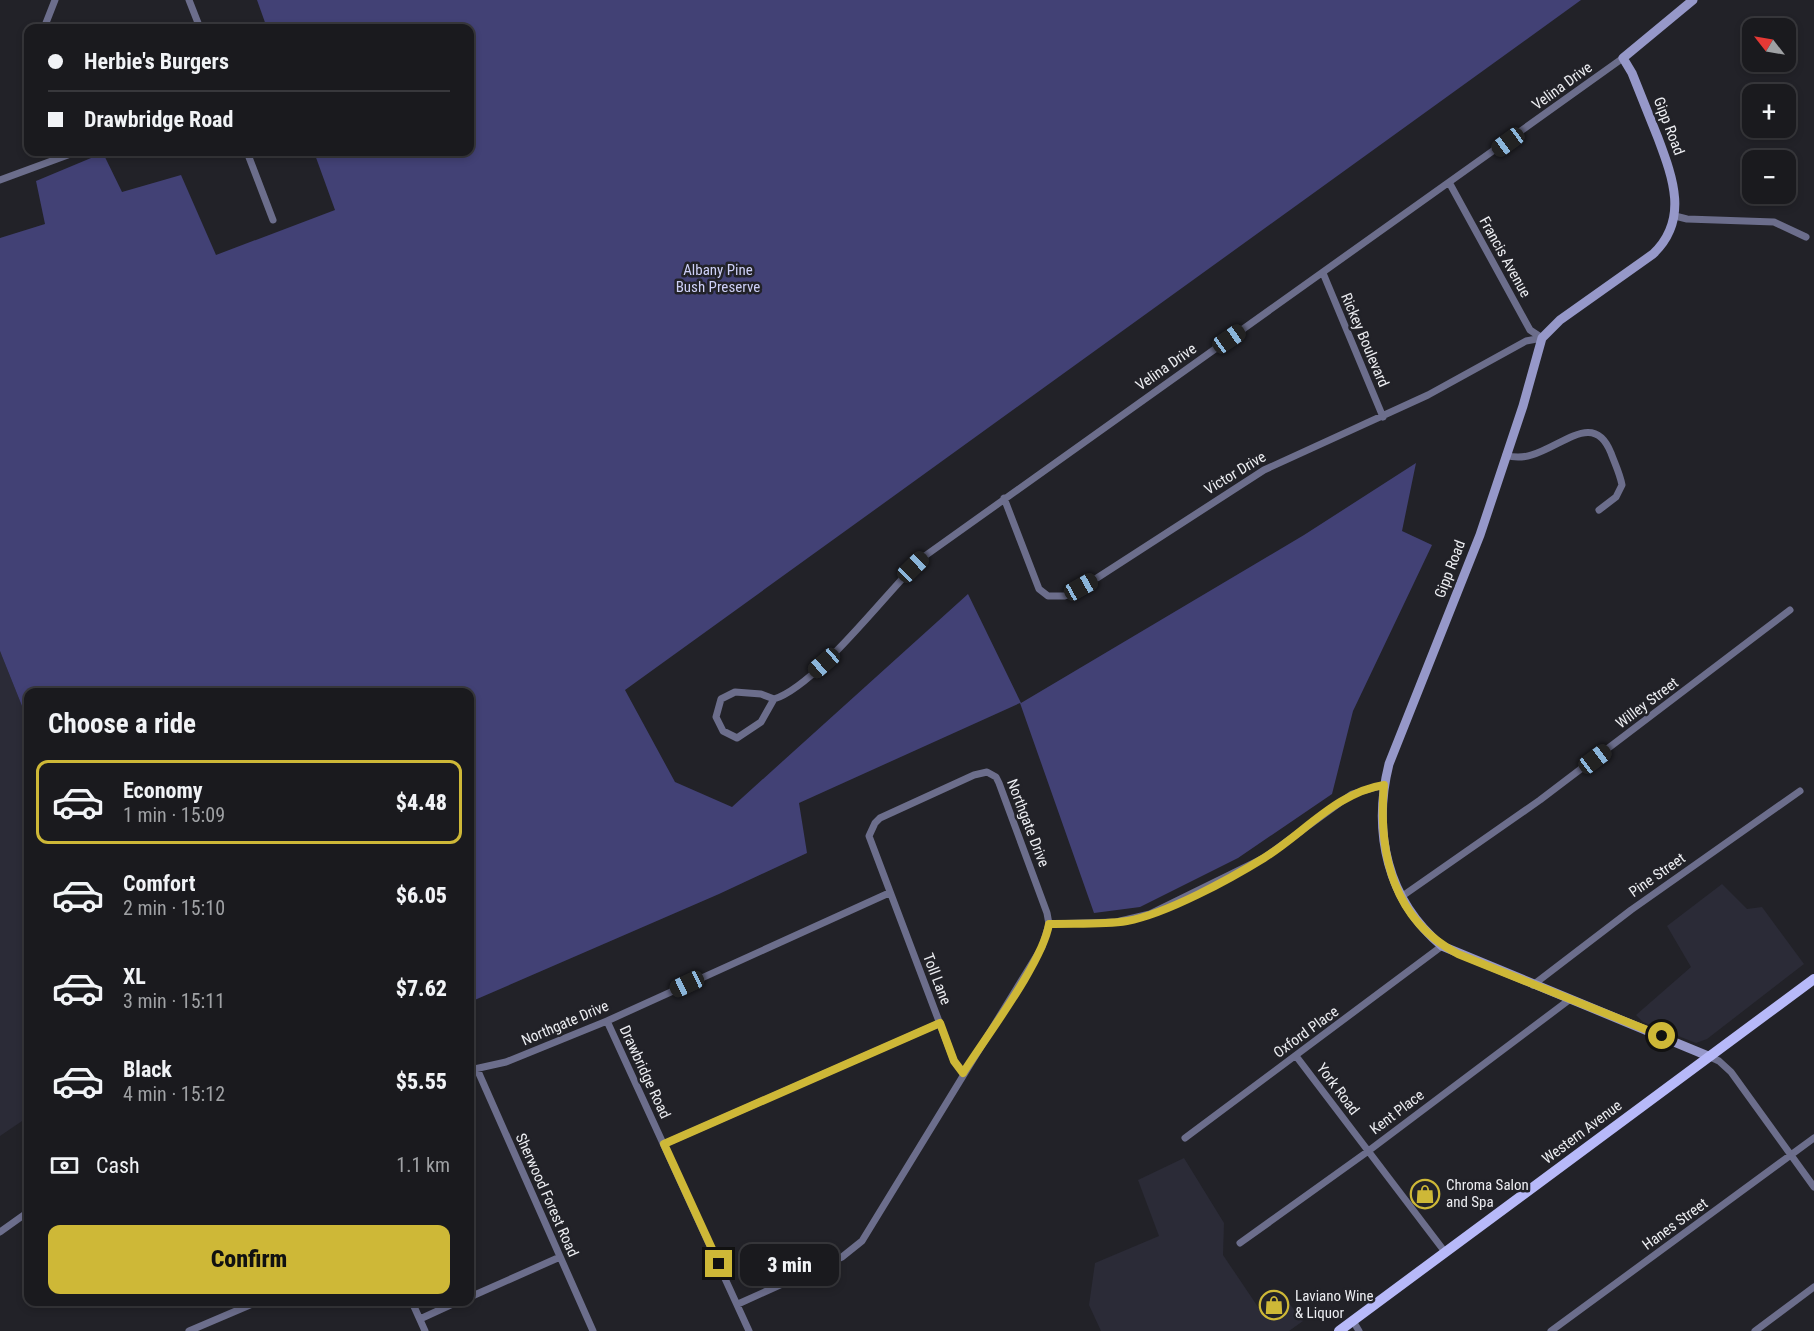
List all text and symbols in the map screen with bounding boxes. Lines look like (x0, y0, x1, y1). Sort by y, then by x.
north arrow (1742, 18, 1796, 72)
map controls (1742, 18, 1796, 204)
text: Herbie's Burgers (84, 49, 229, 74)
street label: Velina Drive (1528, 58, 1596, 114)
button: + (1742, 84, 1796, 138)
street label: Gipp Road (1650, 94, 1688, 158)
text: Drawbridge Road (84, 107, 233, 132)
car (1488, 124, 1528, 160)
button: − (1742, 150, 1796, 204)
street label: Francis Avenue (1475, 213, 1535, 301)
park label: Albany Pine Bush Preserve (676, 261, 760, 296)
street label: Rickey Boulevard (1337, 290, 1393, 390)
car (1209, 321, 1249, 357)
street label: Velina Drive (1132, 340, 1200, 394)
street label: Victor Drive (1201, 448, 1269, 498)
street label: Gipp Road (1431, 537, 1469, 601)
car (894, 548, 932, 586)
car (1061, 570, 1101, 604)
car (805, 644, 843, 682)
street label: Willey Street (1612, 674, 1682, 732)
text: Choose a ride (48, 708, 196, 740)
car (1575, 741, 1615, 777)
icon: car (51, 775, 105, 829)
street label: Northgate Drive (1003, 776, 1053, 870)
text: Economy (123, 778, 203, 803)
text: $4.48 (396, 790, 447, 815)
text: 1 min · 15:09 (123, 803, 225, 827)
street label: Pine Street (1625, 849, 1689, 901)
icon: car (51, 868, 105, 922)
text: Comfort (123, 871, 196, 896)
text: $6.05 (396, 883, 447, 908)
text: 2 min · 15:10 (123, 896, 225, 920)
street label: Toll Lane (919, 951, 955, 1007)
icon: car (51, 961, 105, 1015)
text: XL (123, 964, 146, 989)
car (667, 968, 707, 1000)
text: $7.62 (396, 976, 447, 1001)
text: 3 min · 15:11 (123, 989, 225, 1013)
street label: Northgate Drive (519, 997, 611, 1049)
street label: Oxford Place (1270, 1002, 1342, 1062)
route start (1648, 1022, 1675, 1049)
street label: Drawbridge Road (616, 1023, 674, 1121)
icon: car (51, 1054, 105, 1108)
text: Black (123, 1057, 172, 1082)
street label: York Road (1313, 1060, 1363, 1118)
text: $5.55 (396, 1069, 447, 1094)
text: 4 min · 15:12 (123, 1082, 225, 1106)
street label: Kent Place (1366, 1086, 1428, 1138)
street label: Western Avenue (1539, 1096, 1625, 1168)
street label: Sherwood Forest Road (512, 1130, 582, 1260)
icon: cash (48, 1149, 81, 1182)
text: Cash (96, 1153, 140, 1178)
text: 1.1 km (396, 1153, 450, 1177)
place label: Chroma Salon and Spa (1446, 1176, 1529, 1211)
shop icon: Chroma Salon and Spa (1409, 1178, 1441, 1210)
street label: Hanes Street (1639, 1194, 1711, 1254)
button: Confirm (48, 1225, 450, 1294)
callout: 3 min (740, 1243, 839, 1285)
route end (705, 1250, 732, 1277)
text: 3 min (767, 1253, 812, 1277)
place label: Laviano Wine & Liquor (1295, 1287, 1374, 1322)
shop icon: Laviano Wine & Liquor (1258, 1289, 1290, 1321)

